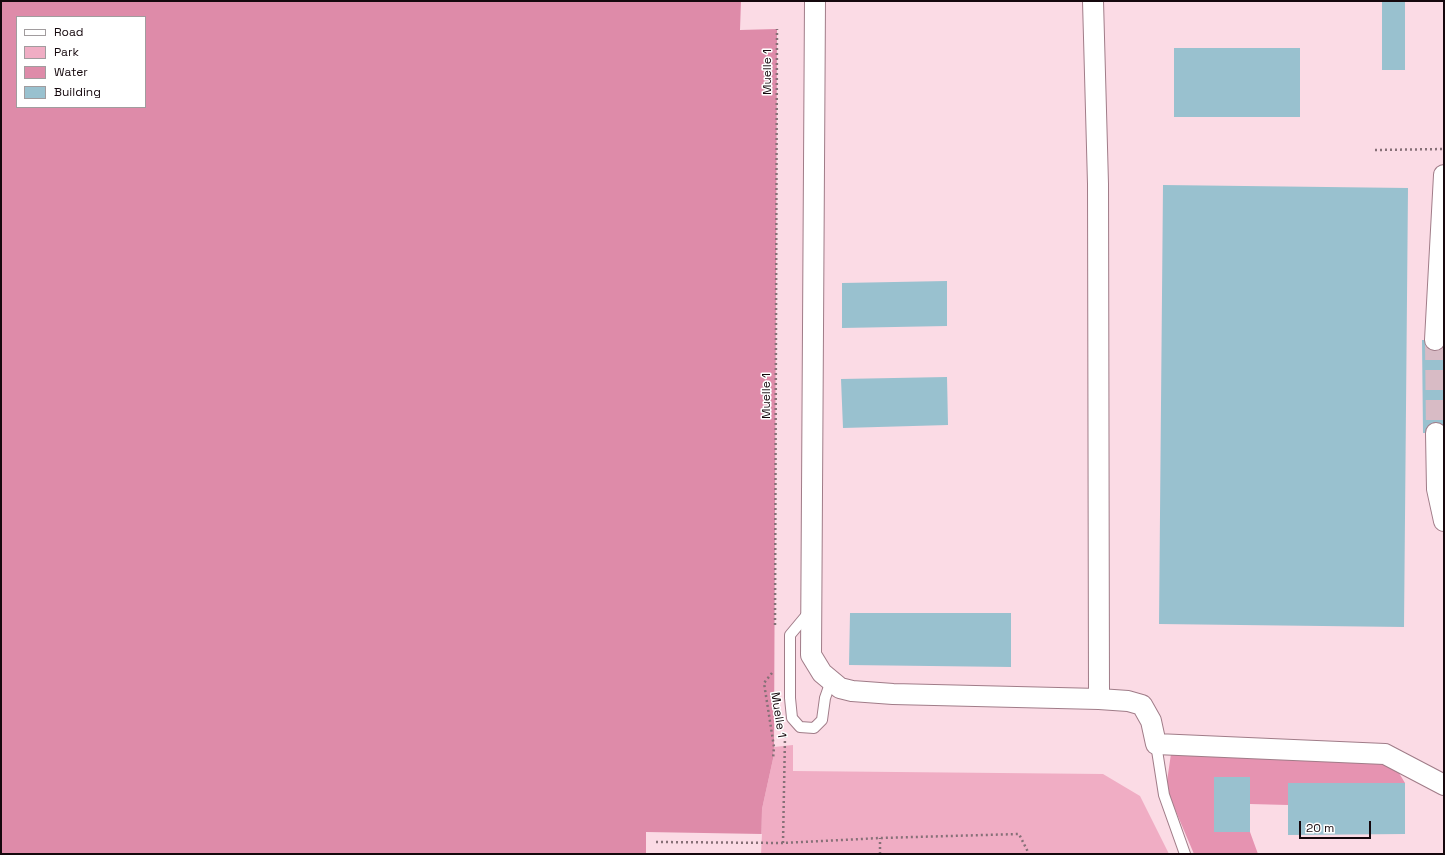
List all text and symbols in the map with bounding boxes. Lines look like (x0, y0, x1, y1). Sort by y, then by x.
legend (16, 16, 146, 108)
text: Road (54, 24, 83, 40)
text: Park (54, 44, 79, 60)
street label: Muelle 1 (761, 49, 775, 95)
text: Water (54, 64, 88, 80)
text: Building (54, 84, 101, 100)
street label: Muelle 1 (760, 373, 774, 419)
street label: Muelle 1 (767, 691, 789, 739)
scale bar (1301, 813, 1373, 839)
text: 20 m (1306, 820, 1334, 836)

